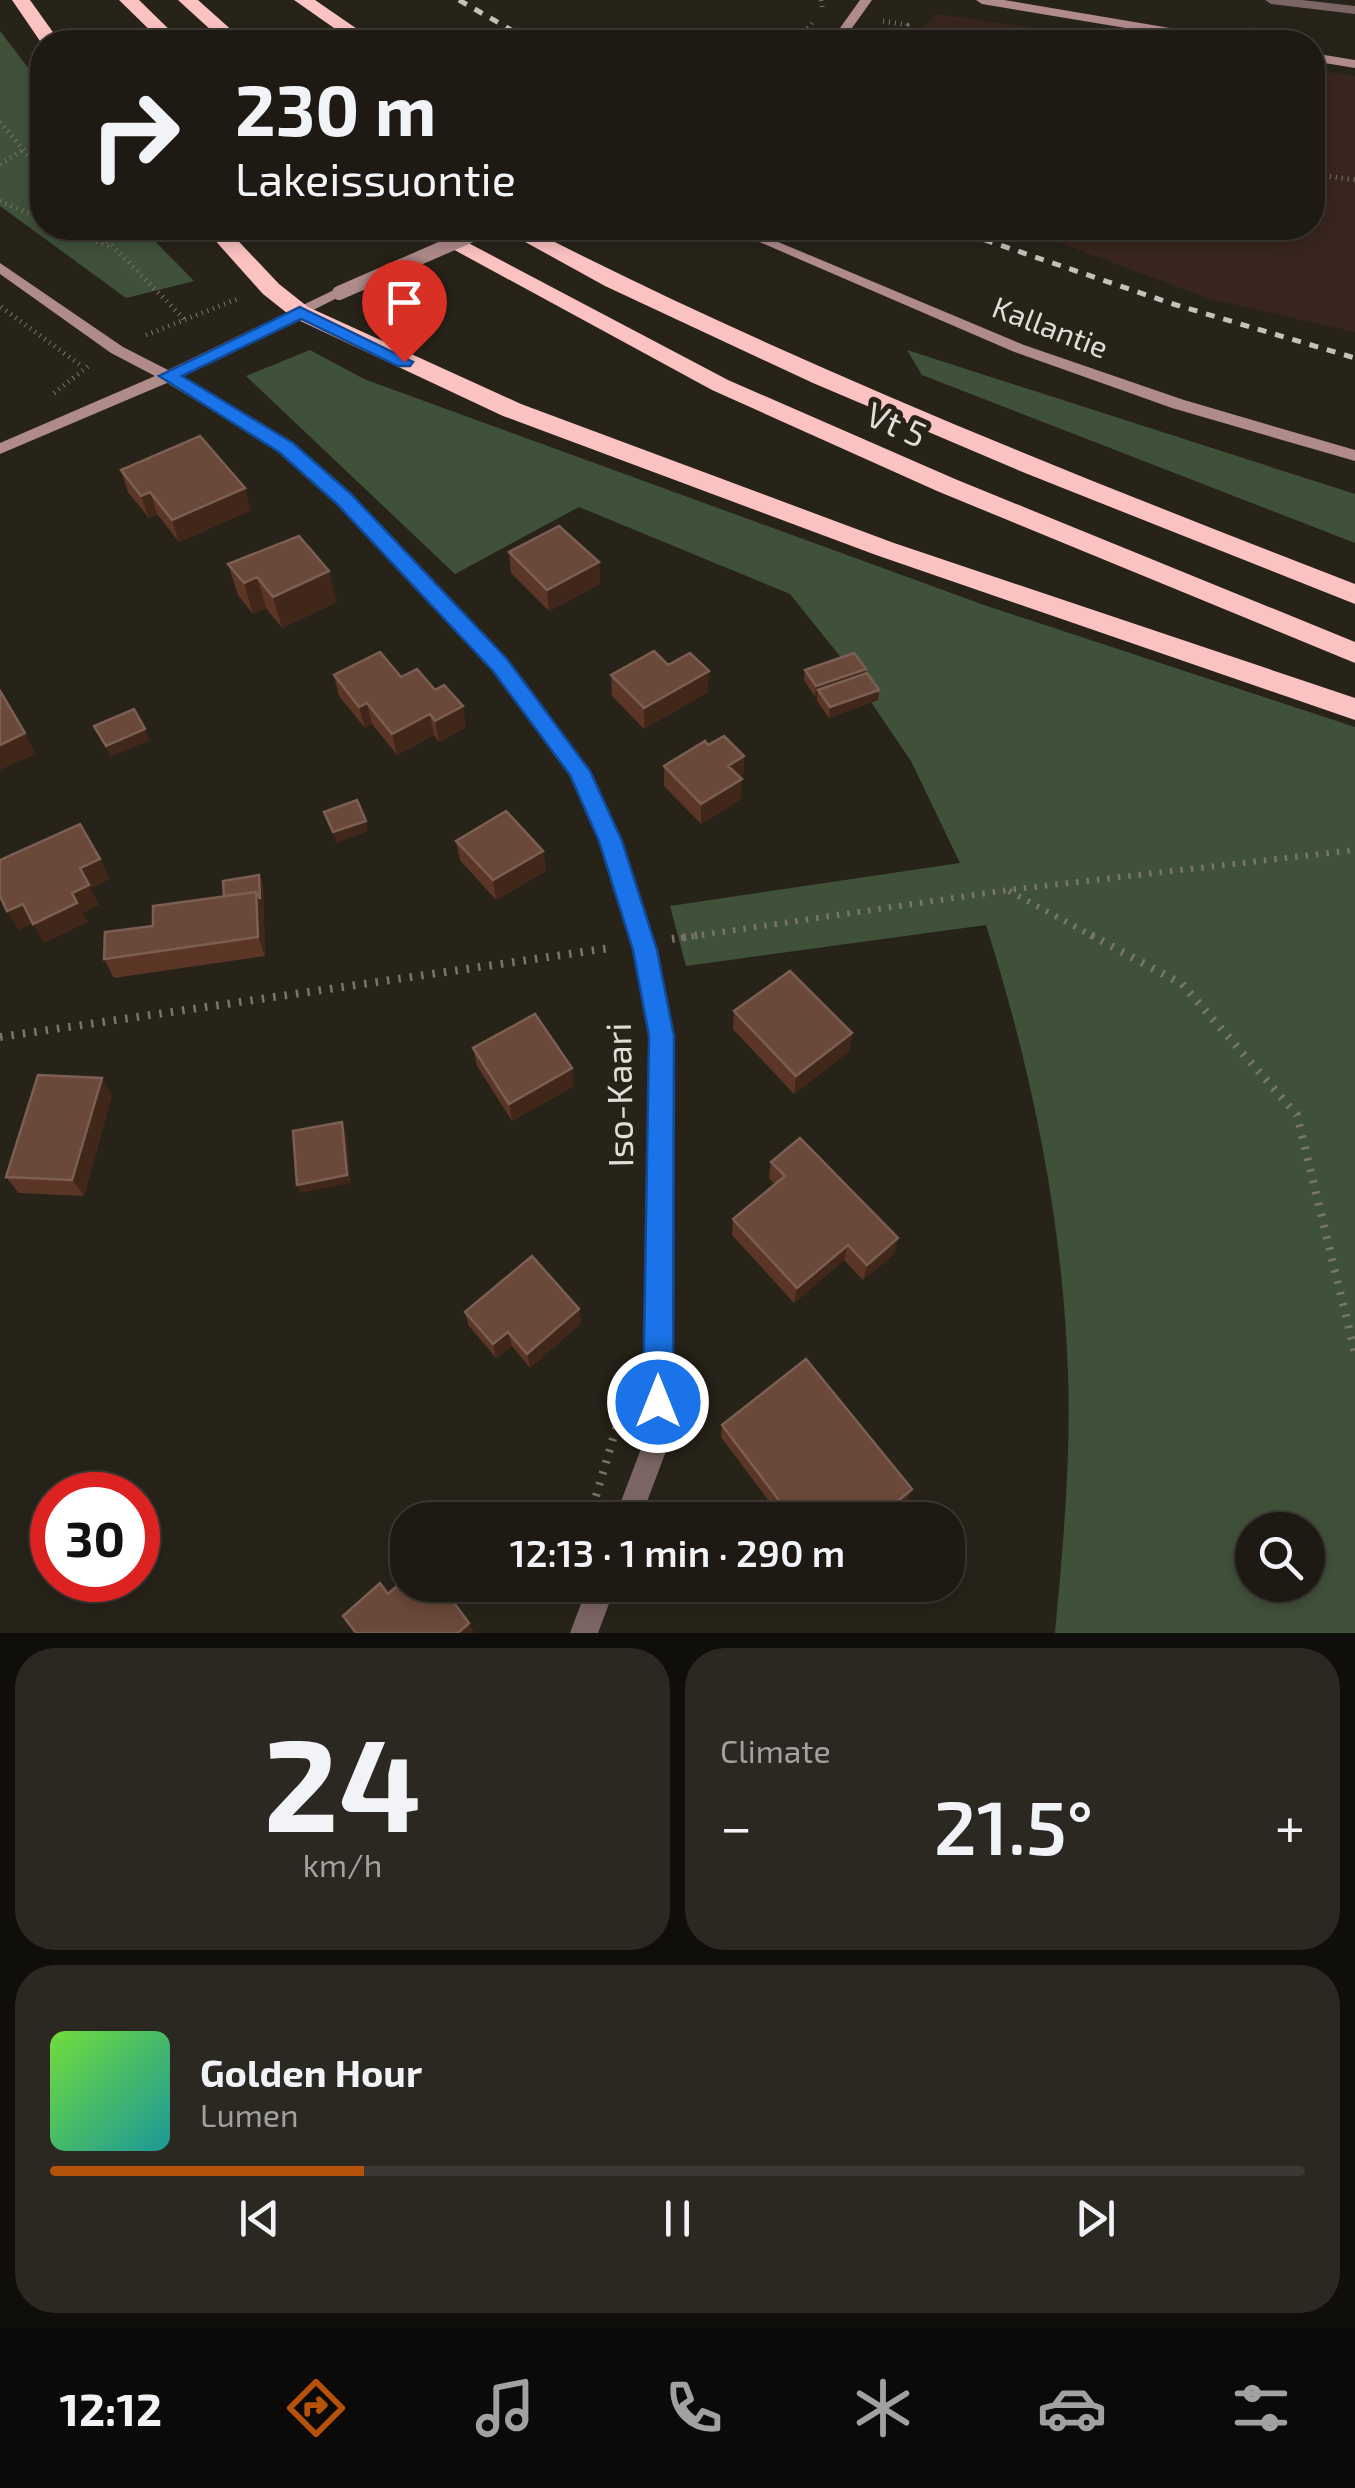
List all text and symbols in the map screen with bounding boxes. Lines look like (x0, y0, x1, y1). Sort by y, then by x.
text: 230 m (235, 66, 436, 150)
icon: right (70, 70, 200, 200)
text: Lakeissuontie (235, 151, 516, 205)
pin (362, 260, 447, 363)
icon: arrive (377, 275, 432, 330)
street label: Kallantie (988, 288, 1114, 365)
street label: Vt 5 (860, 392, 933, 455)
street label: Iso-Kaari (596, 1022, 640, 1168)
position arrow (606, 1350, 710, 1454)
speed limit sign: 30 (30, 1472, 160, 1602)
map controls (1235, 1512, 1325, 1602)
button: search (1235, 1512, 1325, 1602)
text: 12:13 · 1 min · 290 m (510, 1529, 845, 1575)
text: 24 (263, 1702, 422, 1858)
text: Climate (720, 1731, 831, 1769)
text: 21.5° (934, 1780, 1093, 1870)
text: − (720, 1792, 752, 1858)
text: + (1275, 1792, 1305, 1858)
text: km/h (303, 1845, 382, 1883)
text: Golden Hour (200, 2049, 422, 2095)
text: Lumen (200, 2095, 299, 2133)
icon: previous (232, 2191, 287, 2246)
icon: pause (650, 2191, 705, 2246)
icon: next (1068, 2191, 1123, 2246)
icon: directions (281, 2373, 351, 2443)
icon: music (470, 2373, 540, 2443)
icon: phone (659, 2373, 729, 2443)
icon: climate (848, 2373, 918, 2443)
icon: car (1037, 2373, 1107, 2443)
icon: filters (1226, 2373, 1296, 2443)
text: 12:12 (59, 2381, 162, 2435)

